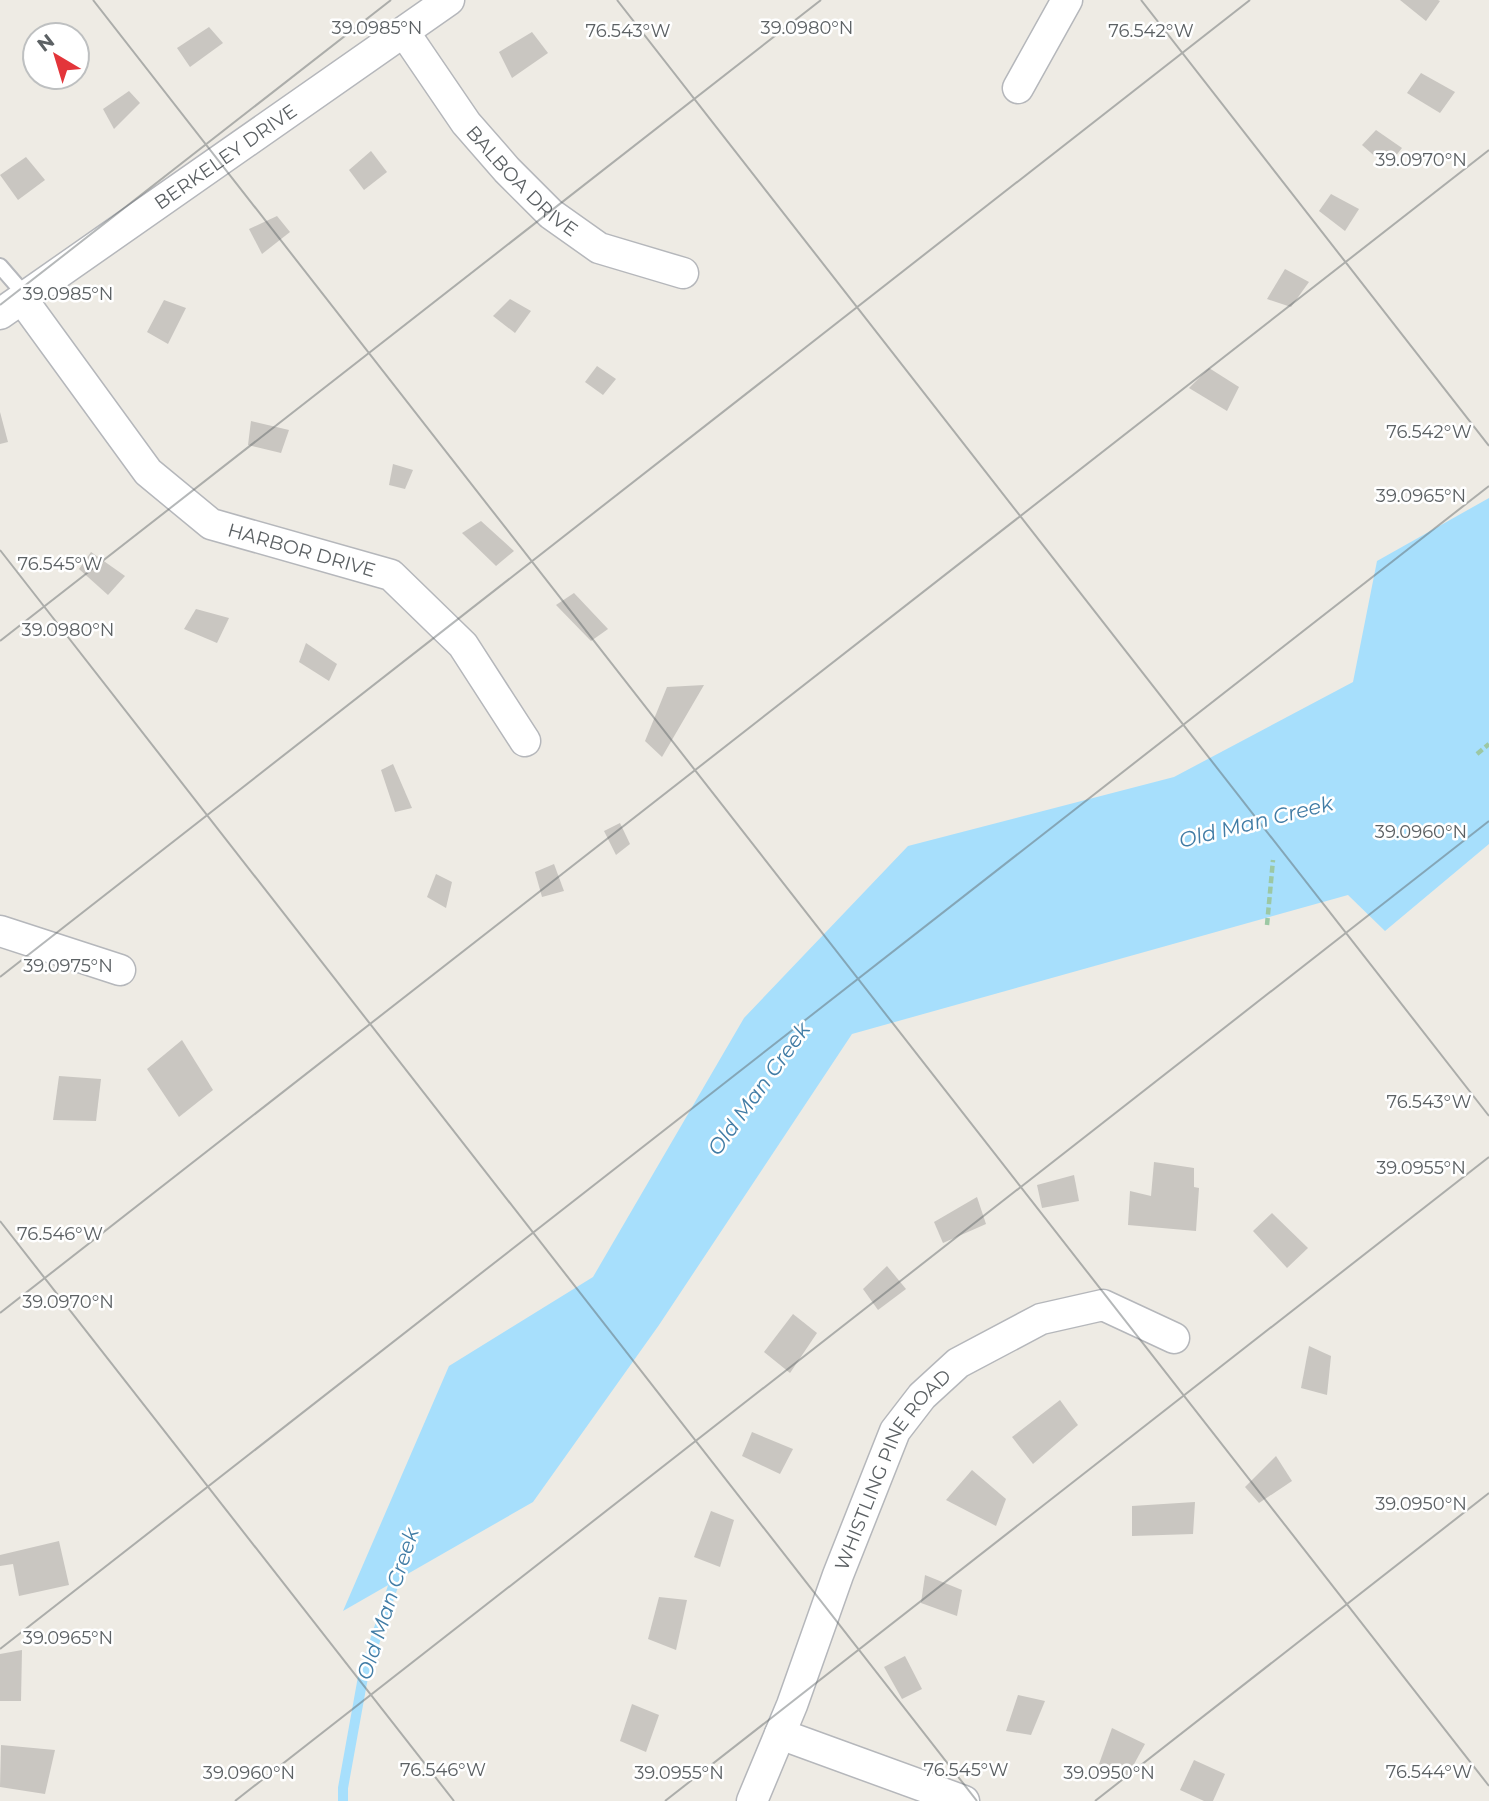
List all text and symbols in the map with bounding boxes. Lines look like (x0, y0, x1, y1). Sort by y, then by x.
text: 39.0985°N (332, 17, 423, 39)
text: 39.0980°N (760, 17, 854, 39)
text: 76.543°W (586, 20, 670, 42)
text: 76.542°W (1108, 20, 1194, 42)
north arrow (21, 21, 91, 91)
text: N (33, 29, 59, 57)
street label: BERKELEY DRIVE (150, 99, 301, 215)
street label: BALBOA DRIVE (461, 121, 582, 241)
text: 39.0970°N (1375, 149, 1467, 171)
text: 39.0985°N (23, 283, 114, 305)
text: 76.542°W (1386, 421, 1472, 443)
text: 39.0965°N (1376, 485, 1466, 507)
street label: HARBOR DRIVE (225, 518, 378, 582)
text: 76.545°W (17, 553, 103, 575)
text: 39.0980°N (21, 619, 115, 641)
water label: Old Man Creek (1176, 790, 1337, 853)
text: 39.0960°N (1375, 821, 1467, 843)
text: 39.0975°N (23, 955, 113, 977)
water label: Old Man Creek (702, 1016, 816, 1160)
text: 76.543°W (1387, 1091, 1471, 1113)
text: 39.0955°N (1376, 1157, 1466, 1179)
text: 76.546°W (17, 1223, 103, 1245)
text: 39.0970°N (22, 1291, 114, 1313)
street label: WHISTLING PINE ROAD (830, 1364, 956, 1574)
text: 39.0950°N (1375, 1493, 1467, 1515)
water label: Old Man Creek (351, 1523, 424, 1683)
text: 39.0965°N (23, 1627, 113, 1649)
text: 76.546°W (400, 1759, 486, 1781)
text: 76.545°W (923, 1759, 1009, 1781)
text: 76.544°W (1386, 1761, 1472, 1783)
text: 39.0960°N (203, 1762, 295, 1784)
text: 39.0955°N (634, 1762, 724, 1784)
text: 39.0950°N (1063, 1762, 1155, 1784)

